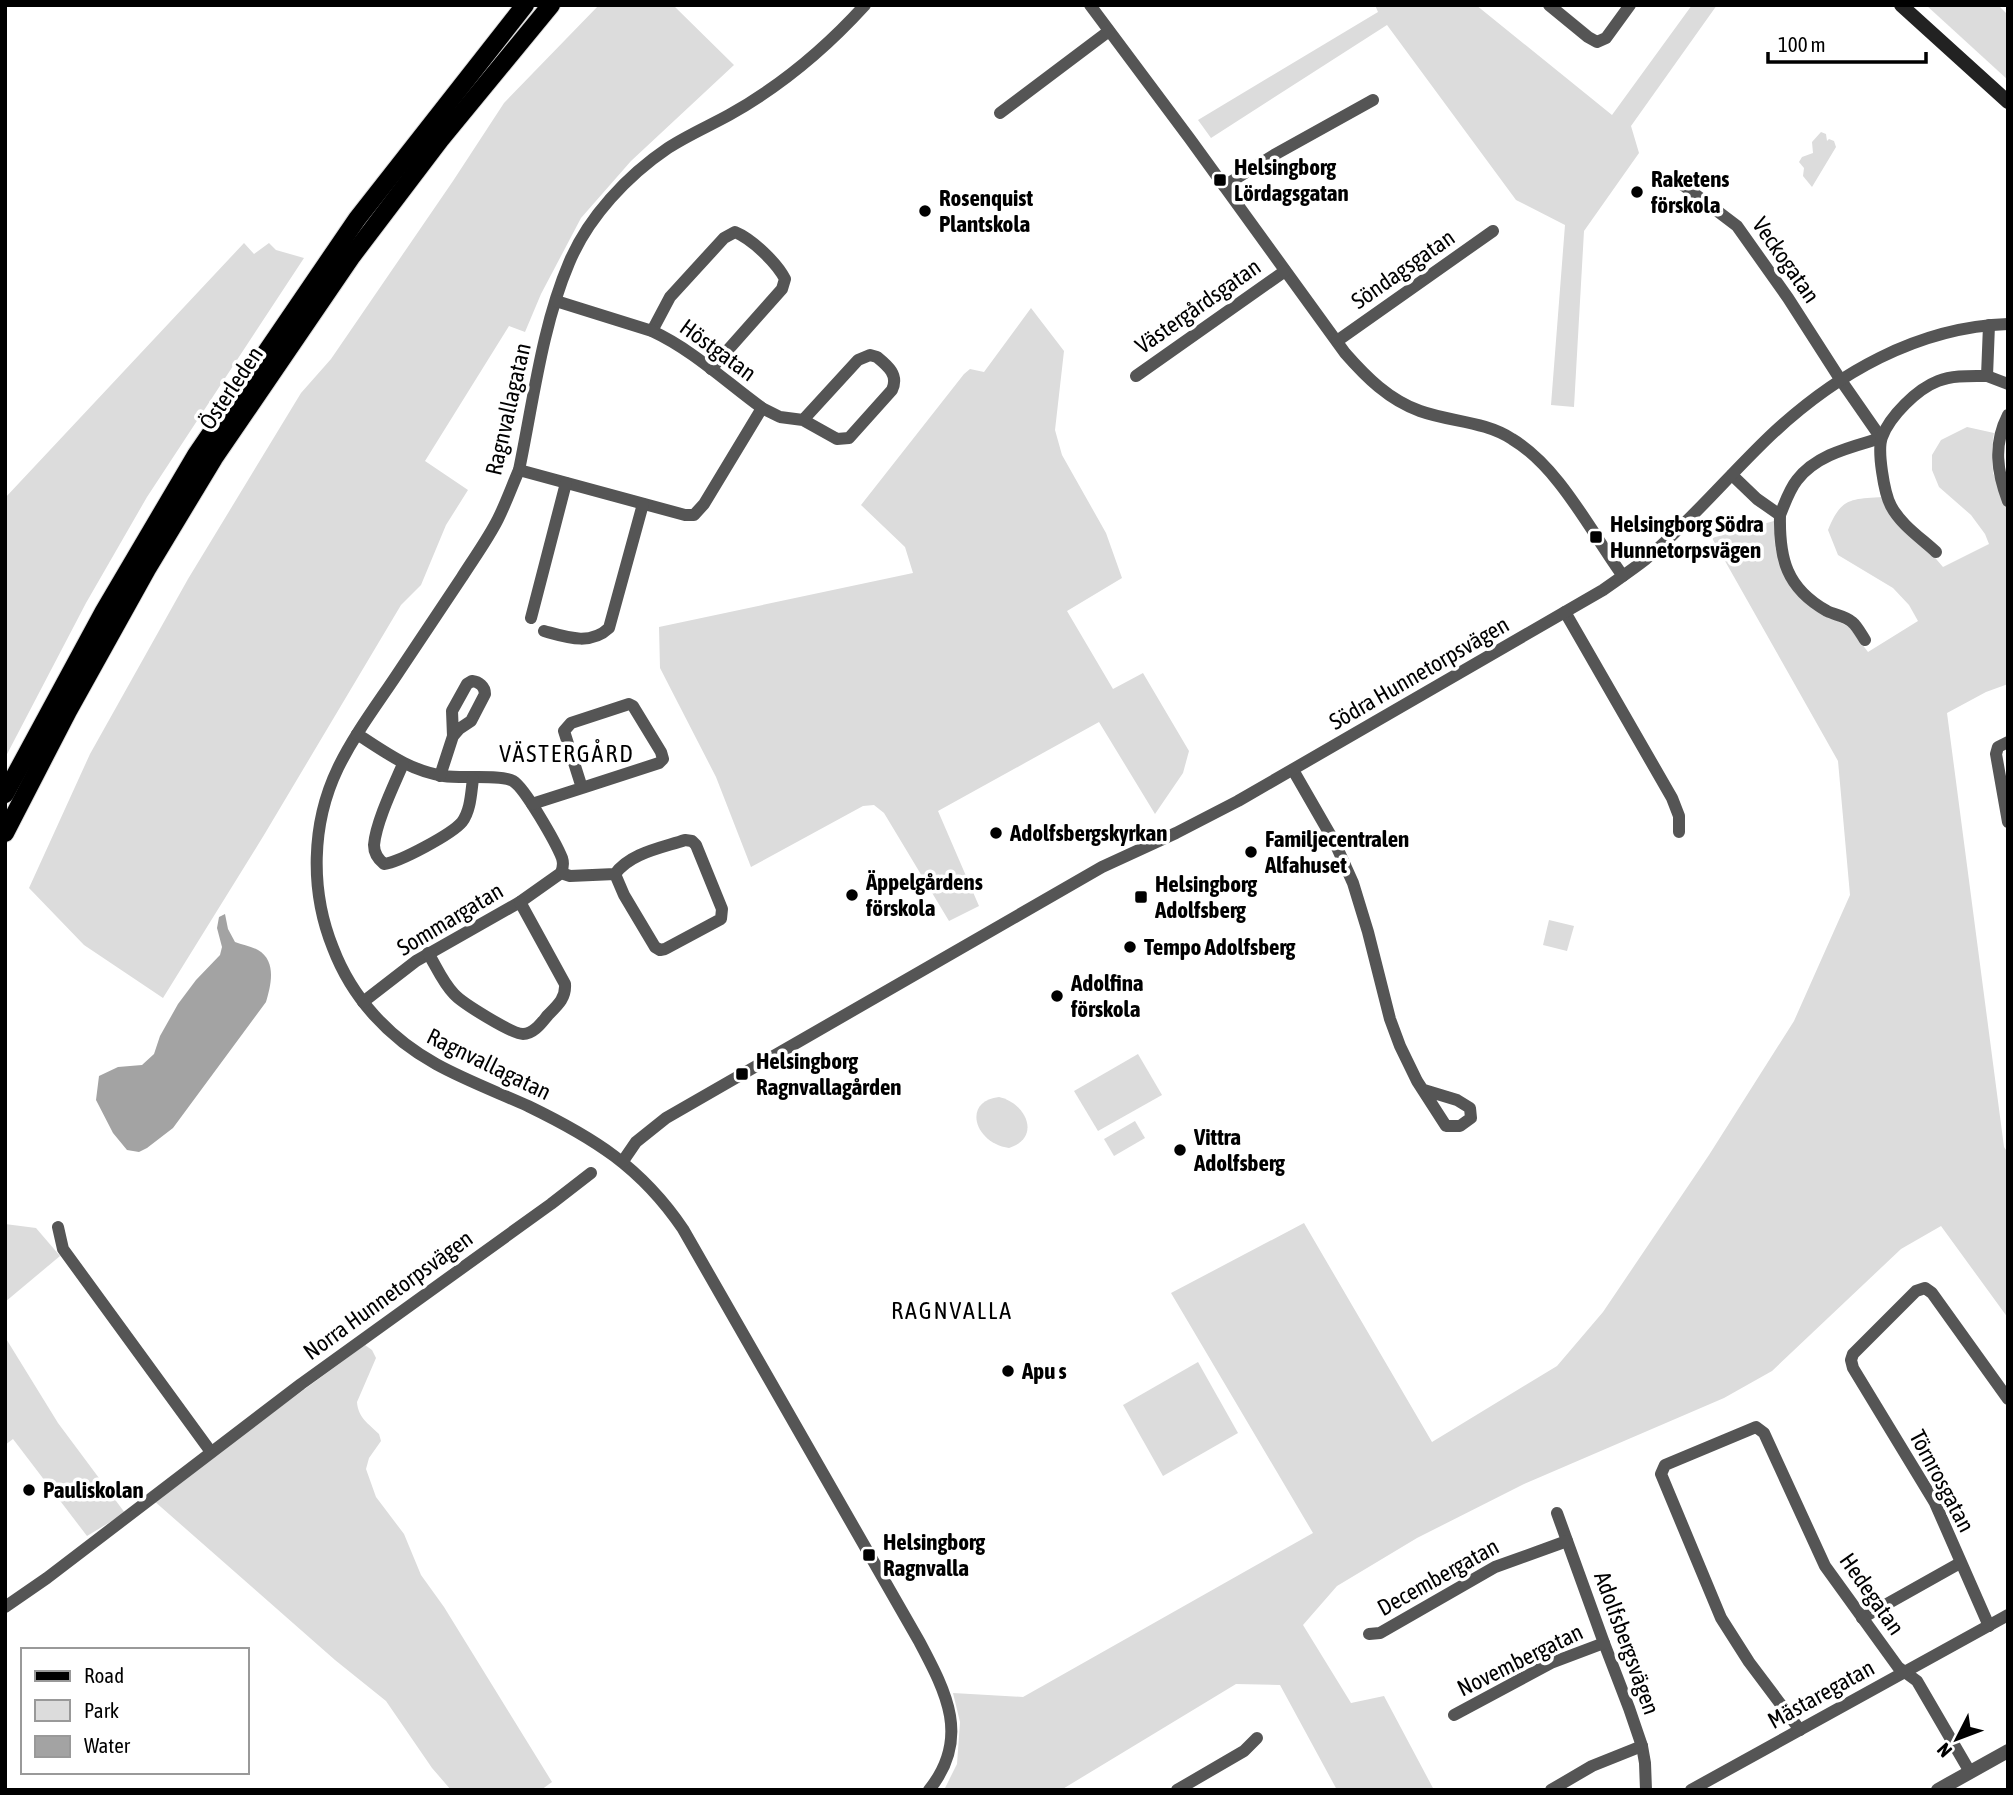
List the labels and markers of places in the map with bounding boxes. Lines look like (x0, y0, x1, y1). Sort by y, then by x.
place label: Helsingborg Lördagsgatan (1234, 154, 1349, 206)
place label: Raketens förskola (1650, 166, 1729, 218)
marker: Helsingborg Lördagsgatan (1212, 172, 1228, 188)
marker: Raketens förskola (1629, 184, 1645, 200)
place label: Rosenquist Plantskola (939, 185, 1033, 237)
marker: Rosenquist Plantskola (917, 203, 933, 219)
place label: Helsingborg Södra Hunnetorpsvägen (1610, 511, 1764, 563)
marker: Helsingborg Södra Hunnetorpsvägen (1588, 529, 1604, 545)
place label: Adolfsbergskyrkan (1009, 820, 1167, 846)
marker: Adolfsbergskyrkan (988, 825, 1004, 841)
place label: Familjecentralen Alfahuset (1264, 826, 1409, 878)
marker: Familjecentralen Alfahuset (1243, 844, 1259, 860)
place label: Äppelgårdens förskola (865, 869, 983, 921)
place label: Helsingborg Adolfsberg (1154, 871, 1257, 923)
marker: Äppelgårdens förskola (844, 887, 860, 903)
marker: Helsingborg Adolfsberg (1133, 889, 1149, 905)
place label: Tempo Adolfsberg (1144, 934, 1296, 960)
marker: Tempo Adolfsberg (1122, 939, 1138, 955)
place label: Adolfina förskola (1070, 970, 1144, 1022)
marker: Adolfina förskola (1049, 988, 1065, 1004)
place label: Helsingborg Ragnvallagården (756, 1048, 901, 1100)
marker: Helsingborg Ragnvallagården (734, 1066, 750, 1082)
place label: Vittra Adolfsberg (1193, 1124, 1285, 1176)
marker: Vittra Adolfsberg (1172, 1142, 1188, 1158)
place label: Apu s (1021, 1358, 1067, 1384)
marker: Apu s (1000, 1363, 1016, 1379)
place label: Pauliskolan (43, 1477, 144, 1503)
marker: Pauliskolan (21, 1482, 37, 1498)
place label: Helsingborg Ragnvalla (883, 1529, 985, 1581)
marker: Helsingborg Ragnvalla (861, 1547, 877, 1563)

